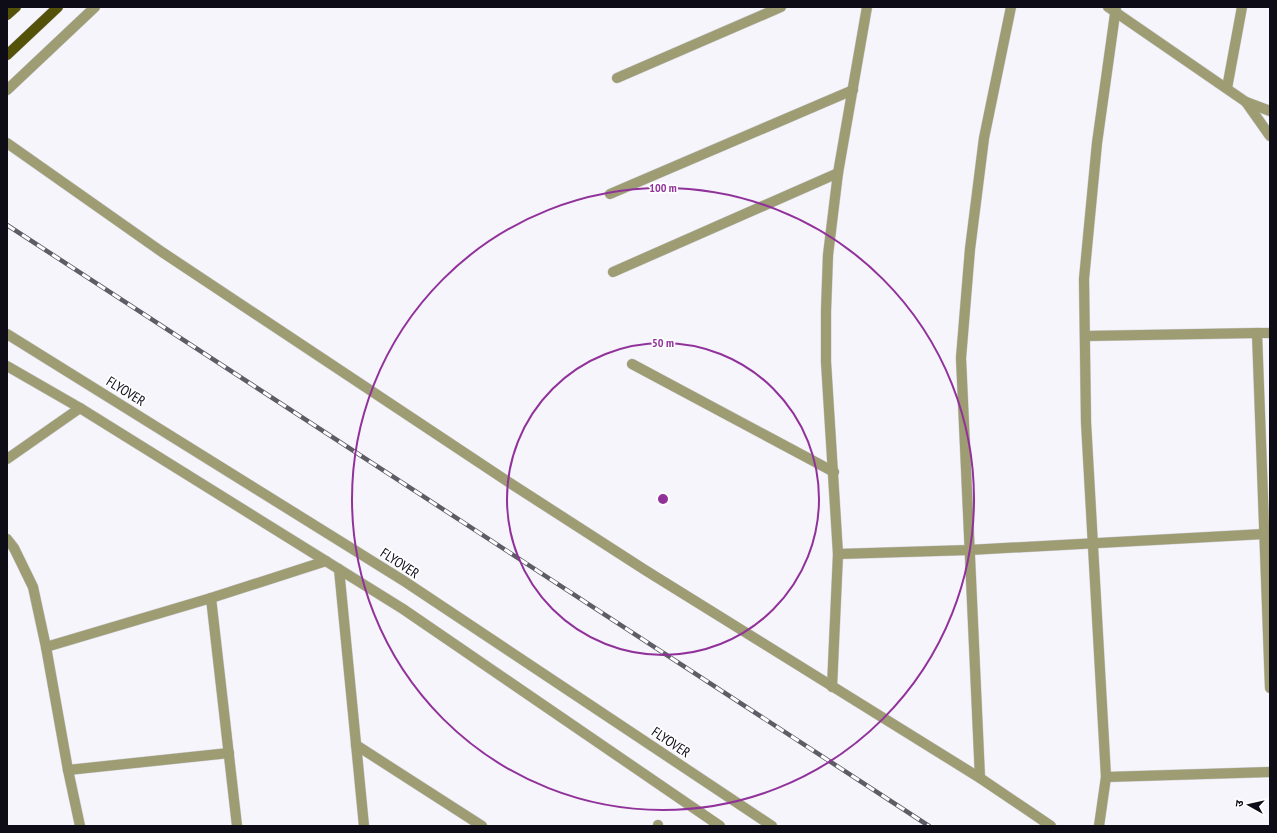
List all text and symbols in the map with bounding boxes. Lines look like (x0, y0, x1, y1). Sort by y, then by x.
text: 100 m (649, 180, 677, 195)
text: 50 m (652, 335, 674, 350)
street label: FLYOVER (103, 372, 149, 410)
centre of rings (656, 492, 670, 506)
street label: FLYOVER (377, 544, 423, 582)
street label: FLYOVER (648, 723, 694, 762)
north arrow (1229, 785, 1269, 825)
text: उ (1232, 799, 1247, 808)

